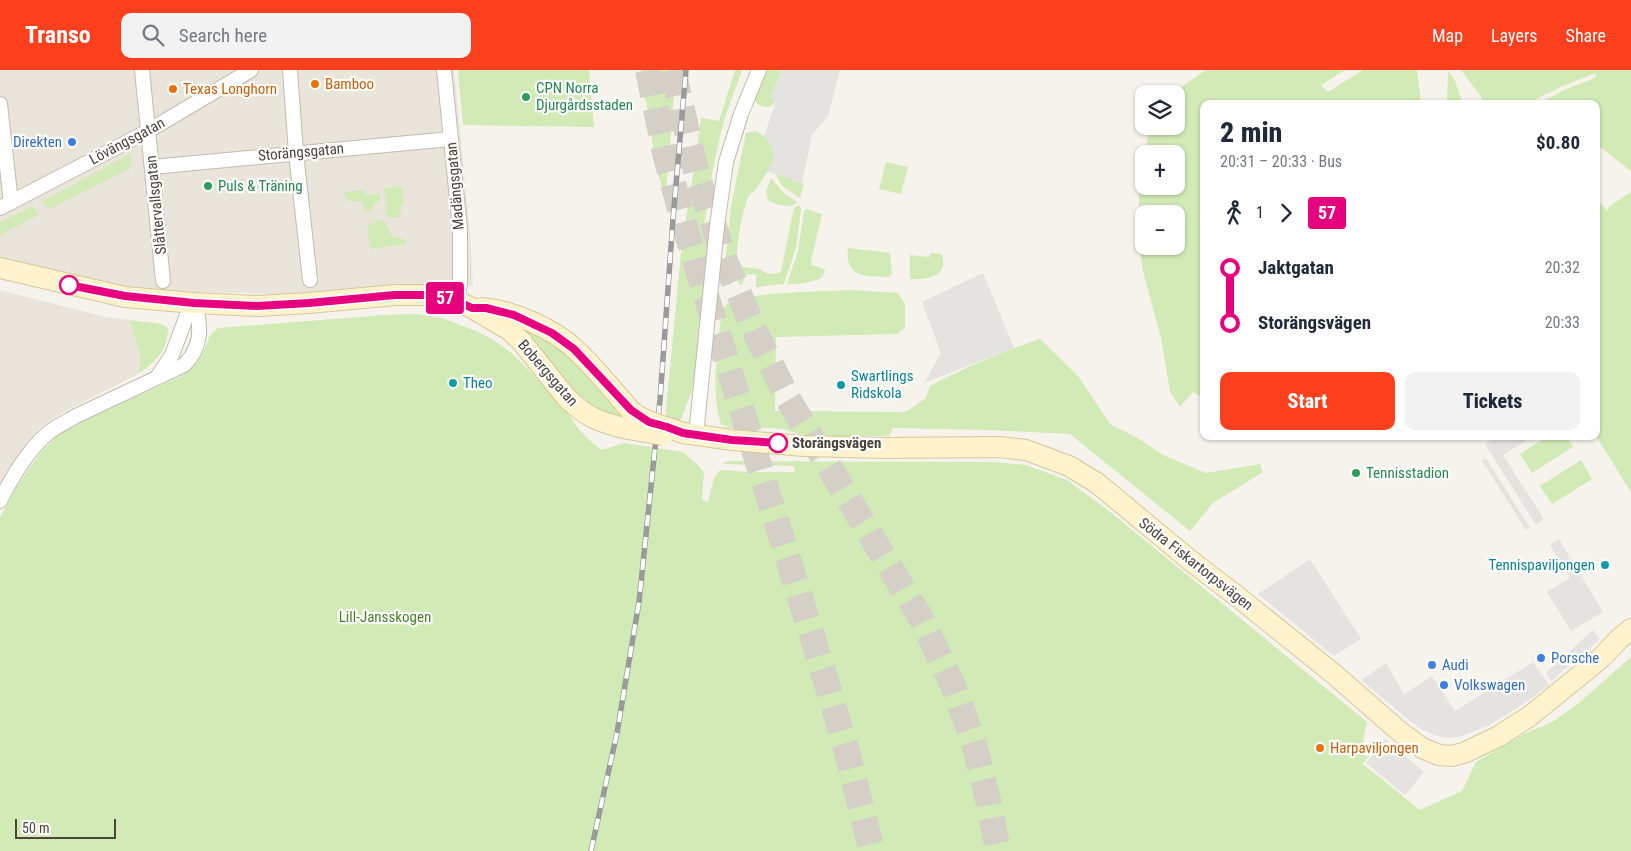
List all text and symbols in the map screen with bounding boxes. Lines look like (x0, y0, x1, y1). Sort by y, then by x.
search box (121, 13, 471, 58)
text: Transo (25, 21, 91, 49)
icon: search (139, 21, 167, 49)
text: Search here (179, 24, 267, 47)
text: Map (1432, 25, 1463, 46)
text: Layers (1491, 25, 1538, 46)
text: Share (1566, 25, 1606, 46)
place label: Bamboo (325, 75, 374, 93)
marker: Bamboo (309, 78, 321, 90)
place label: CPN Norra Djurgårdsstaden (536, 79, 633, 114)
place label: Texas Longhorn (183, 80, 277, 98)
marker: Texas Longhorn (167, 83, 179, 95)
map controls (1135, 85, 1185, 255)
button: layers (1135, 85, 1185, 135)
marker: CPN Norra Djurgårdsstaden (520, 91, 532, 103)
street label: Lövängsgatan (86, 114, 168, 168)
text: 2 min (1220, 116, 1282, 149)
text: $0.80 (1536, 131, 1580, 154)
place label: Direkten (13, 133, 62, 151)
marker: Direkten (66, 136, 78, 148)
street label: Storängsgatan (257, 139, 345, 165)
street label: Madängsgatan (442, 141, 468, 231)
button: + (1135, 145, 1185, 195)
text: 20:31 – 20:33 · Bus (1220, 152, 1342, 171)
street label: Slåttervallsgatan (142, 154, 170, 256)
place label: Puls & Träning (218, 177, 303, 195)
marker: Puls & Träning (202, 180, 214, 192)
icon: walk (1220, 199, 1248, 227)
icon: forward (1272, 199, 1300, 227)
text: 57 (1318, 202, 1336, 223)
text: 1 (1256, 203, 1264, 222)
button: − (1135, 205, 1185, 255)
text: Jaktgatan (1258, 256, 1334, 279)
text: 20:32 (1545, 258, 1580, 277)
unlabelled marker (59, 275, 79, 295)
line badge: 57 (422, 282, 468, 314)
text: 57 (436, 287, 454, 308)
text: Storängsvägen (1258, 311, 1371, 334)
text: 20:33 (1545, 313, 1580, 332)
street label: Bobergsgatan (514, 336, 582, 410)
place label: Swartlings Ridskola (851, 367, 914, 402)
button: Start (1220, 372, 1395, 430)
button: Tickets (1405, 372, 1580, 430)
place label: Theo (463, 374, 493, 392)
marker: Theo (447, 377, 459, 389)
marker: Swartlings Ridskola (835, 379, 847, 391)
marker: Storängsvägen (768, 433, 788, 453)
place label: Storängsvägen (792, 434, 881, 452)
place label: Tennisstadion (1366, 464, 1449, 482)
marker: Tennisstadion (1350, 467, 1362, 479)
street label: Södra Fiskartorpsvägen (1135, 514, 1257, 614)
place label: Tennispaviljongen (1488, 556, 1595, 574)
marker: Tennispaviljongen (1599, 559, 1611, 571)
park label: Lill-Jansskogen (339, 608, 431, 626)
place label: Porsche (1551, 649, 1599, 667)
marker: Porsche (1535, 652, 1547, 664)
place label: Audi (1442, 656, 1469, 674)
marker: Audi (1426, 659, 1438, 671)
place label: Volkswagen (1454, 676, 1525, 694)
marker: Volkswagen (1438, 679, 1450, 691)
place label: Harpaviljongen (1330, 739, 1419, 757)
marker: Harpaviljongen (1314, 742, 1326, 754)
scale bar (15, 816, 116, 839)
text: 50 m (22, 820, 50, 836)

